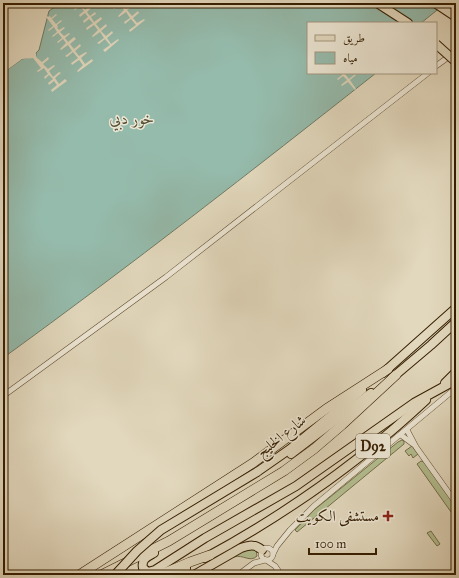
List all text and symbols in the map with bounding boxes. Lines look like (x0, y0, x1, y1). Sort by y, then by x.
legend (307, 22, 437, 74)
text: طريق (343, 31, 365, 46)
text: مياه (343, 51, 358, 65)
water label: خور دبي (110, 109, 154, 131)
street label: شارع الخليج (253, 411, 313, 465)
road number: D92 (356, 434, 390, 458)
place label: مستشفى الكويت (296, 507, 379, 527)
marker: مستشفى الكويت (382, 510, 394, 522)
scale bar (309, 530, 376, 556)
text: 100 m (315, 537, 346, 551)

